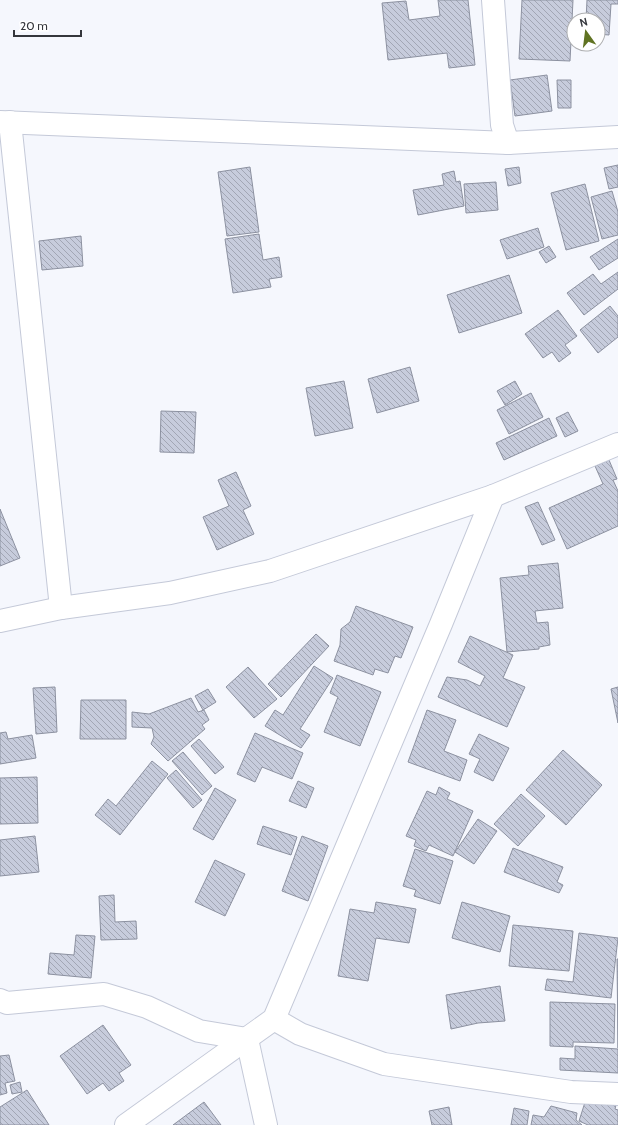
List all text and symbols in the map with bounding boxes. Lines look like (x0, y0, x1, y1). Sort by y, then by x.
scale bar (14, 12, 81, 38)
north arrow (566, 12, 606, 52)
text: N (578, 15, 589, 30)
text: 20 m (20, 18, 48, 33)

